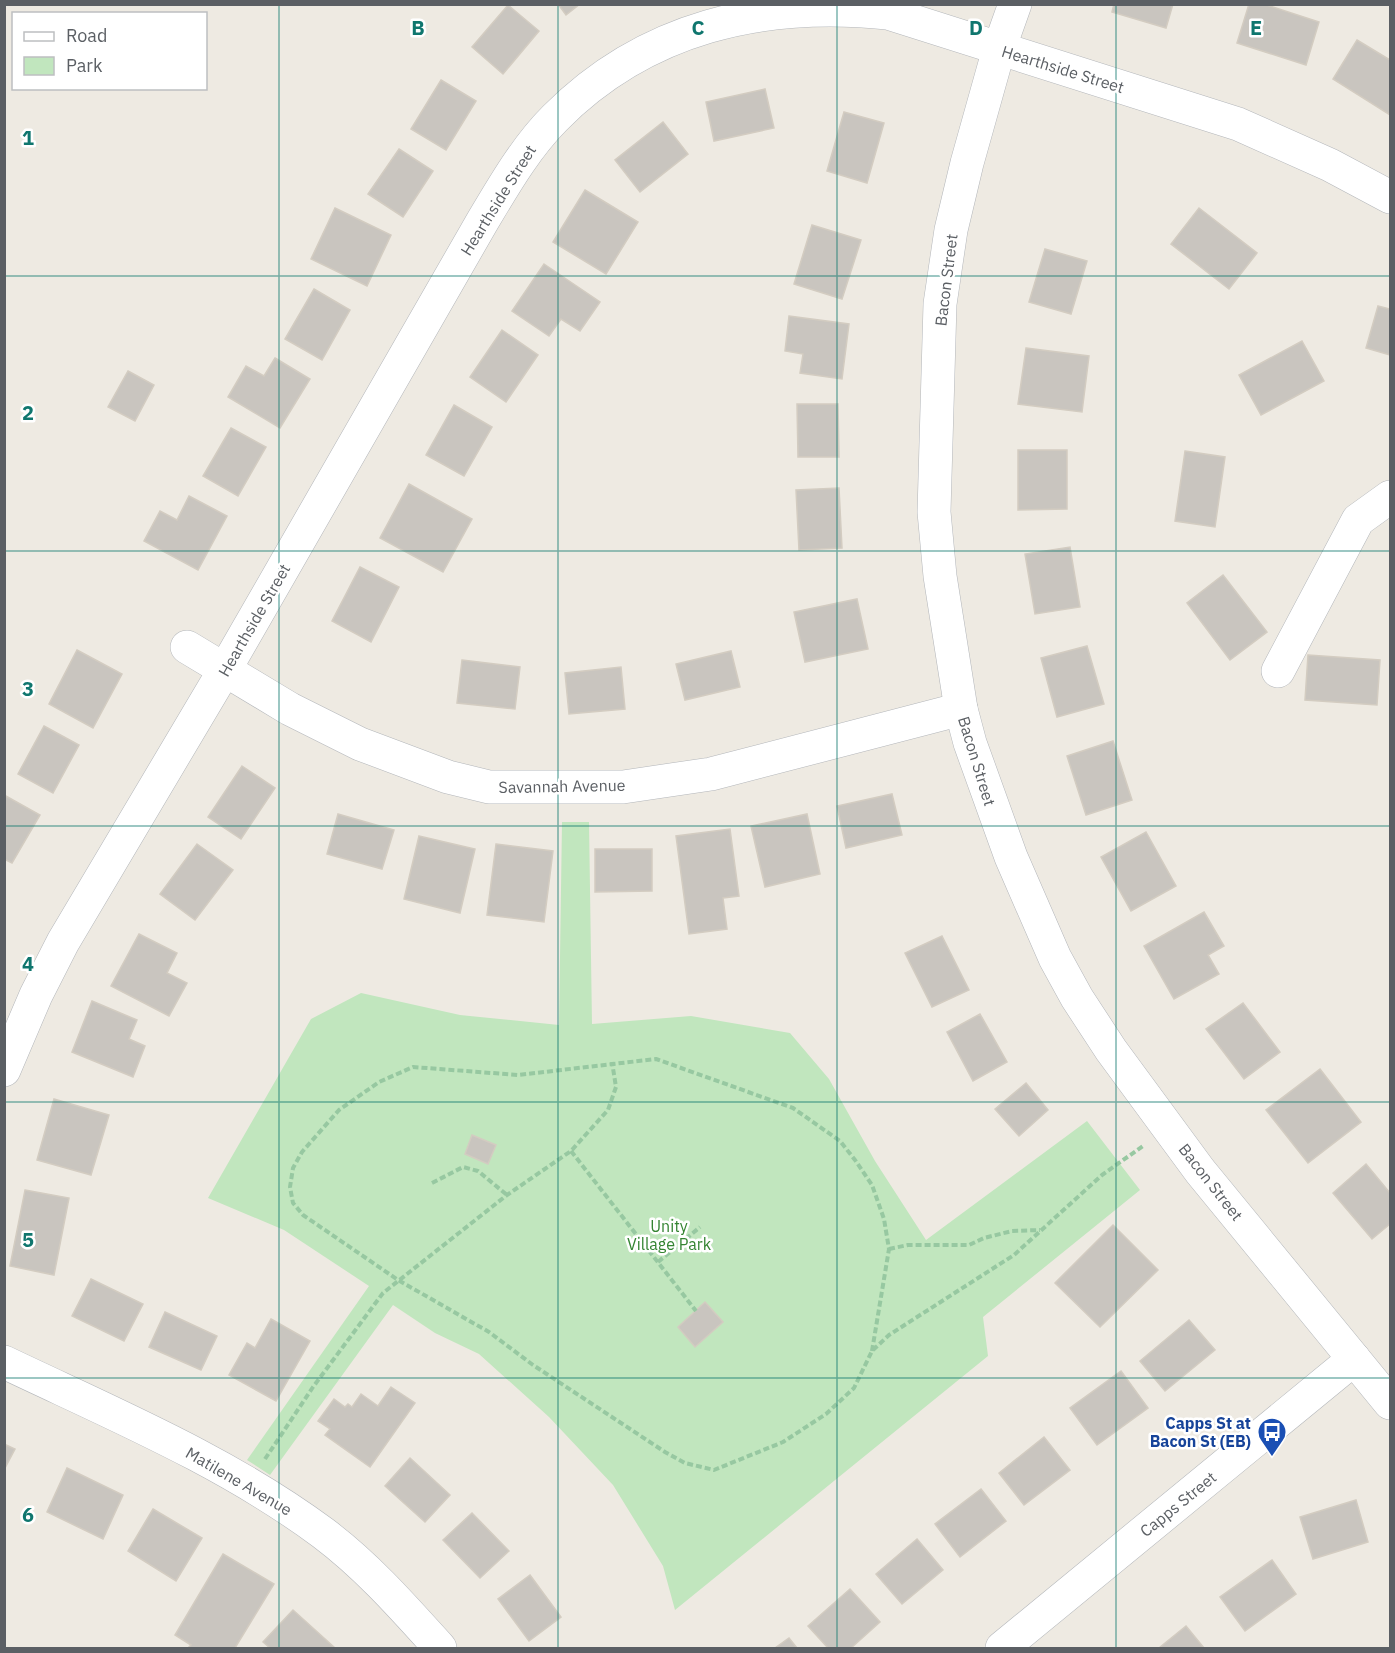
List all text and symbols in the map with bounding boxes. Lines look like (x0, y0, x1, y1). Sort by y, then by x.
legend (12, 12, 207, 90)
text: B (411, 14, 425, 41)
text: C (691, 14, 705, 41)
text: D (969, 14, 983, 41)
text: E (1250, 14, 1262, 41)
text: Road (66, 24, 107, 47)
street label: Hearthside Street (999, 41, 1127, 97)
text: Park (66, 54, 103, 77)
text: 1 (22, 124, 34, 151)
street label: Hearthside Street (456, 141, 540, 259)
street label: Bacon Street (930, 233, 962, 327)
text: 2 (22, 399, 34, 426)
street label: Hearthside Street (214, 560, 294, 680)
text: 3 (22, 675, 34, 702)
street label: Bacon Street (954, 714, 1000, 808)
street label: Savannah Avenue (498, 775, 626, 797)
text: 4 (22, 950, 34, 977)
street label: Bacon Street (1175, 1139, 1247, 1225)
park label: Unity Village Park (627, 1216, 712, 1254)
text: 5 (22, 1226, 34, 1253)
place label: Capps St at Bacon St (EB) (1150, 1413, 1251, 1451)
bus stop icon: Capps St at Bacon St (EB) (1256, 1416, 1288, 1458)
street label: Matilene Avenue (182, 1442, 296, 1520)
street label: Capps Street (1136, 1467, 1220, 1541)
text: 6 (22, 1501, 34, 1528)

